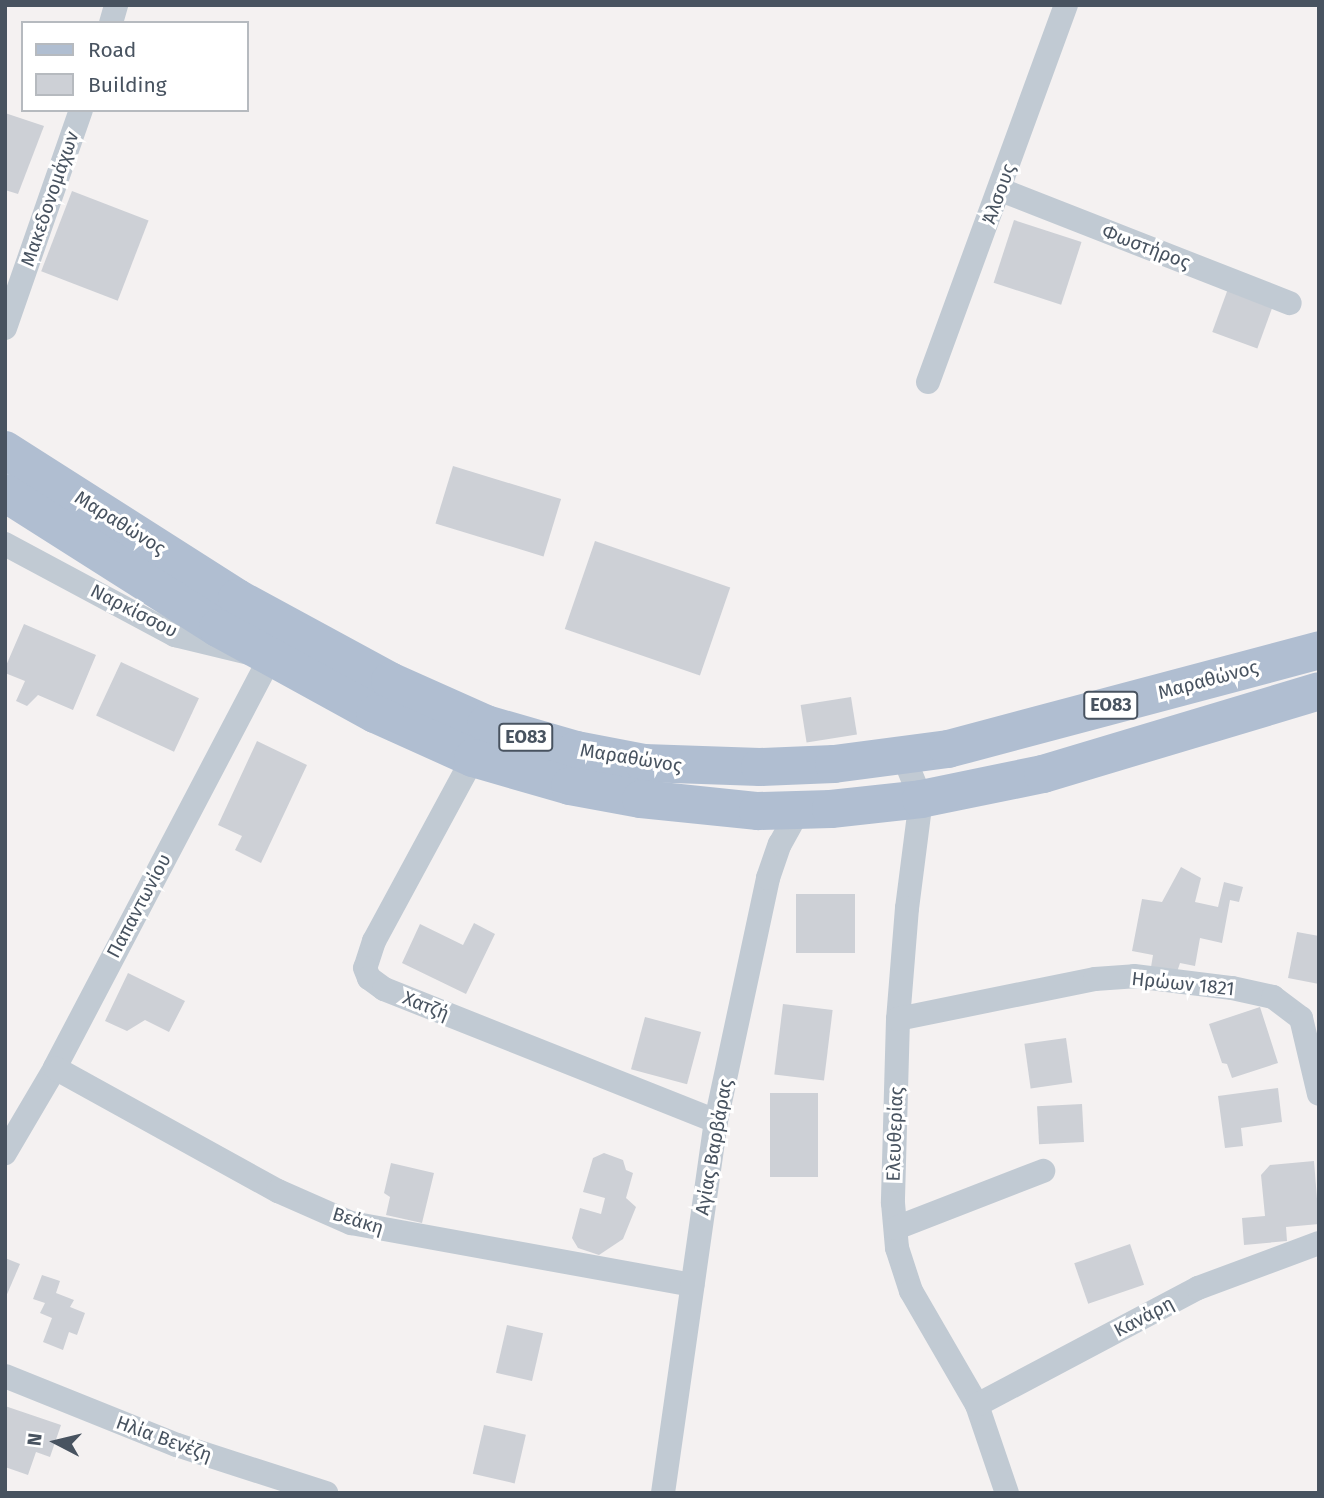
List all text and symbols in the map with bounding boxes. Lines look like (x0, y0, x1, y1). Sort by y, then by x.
legend (21, 21, 248, 112)
text: Road (88, 37, 136, 63)
text: Building (88, 72, 167, 98)
street label: Μακεδονομάχων (16, 129, 84, 269)
street label: Άλσους (978, 161, 1020, 227)
street label: Φωστήρος (1099, 220, 1193, 274)
street label: Μαραθώνος (70, 486, 170, 560)
street label: Ναρκίσσου (87, 579, 181, 643)
street label: Μαραθώνος (1155, 656, 1261, 704)
road number: ΕΟ83 (1083, 690, 1139, 720)
road number: ΕΟ83 (498, 722, 554, 752)
street label: Μαραθώνος (578, 739, 684, 777)
street label: Παπαντωνίου (102, 850, 176, 962)
street label: Ηρώων 1821 (1130, 967, 1236, 1001)
street label: Χατζή (400, 986, 452, 1026)
street label: Αγίας Βαρβάρας (691, 1077, 737, 1217)
street label: Ελευθερίας (882, 1086, 908, 1182)
street label: Βεάκη (330, 1202, 386, 1240)
street label: Κανάρη (1110, 1292, 1178, 1342)
north arrow (21, 1407, 91, 1477)
street label: Ηλία Βενέζη (113, 1411, 215, 1467)
text: N (22, 1432, 47, 1447)

